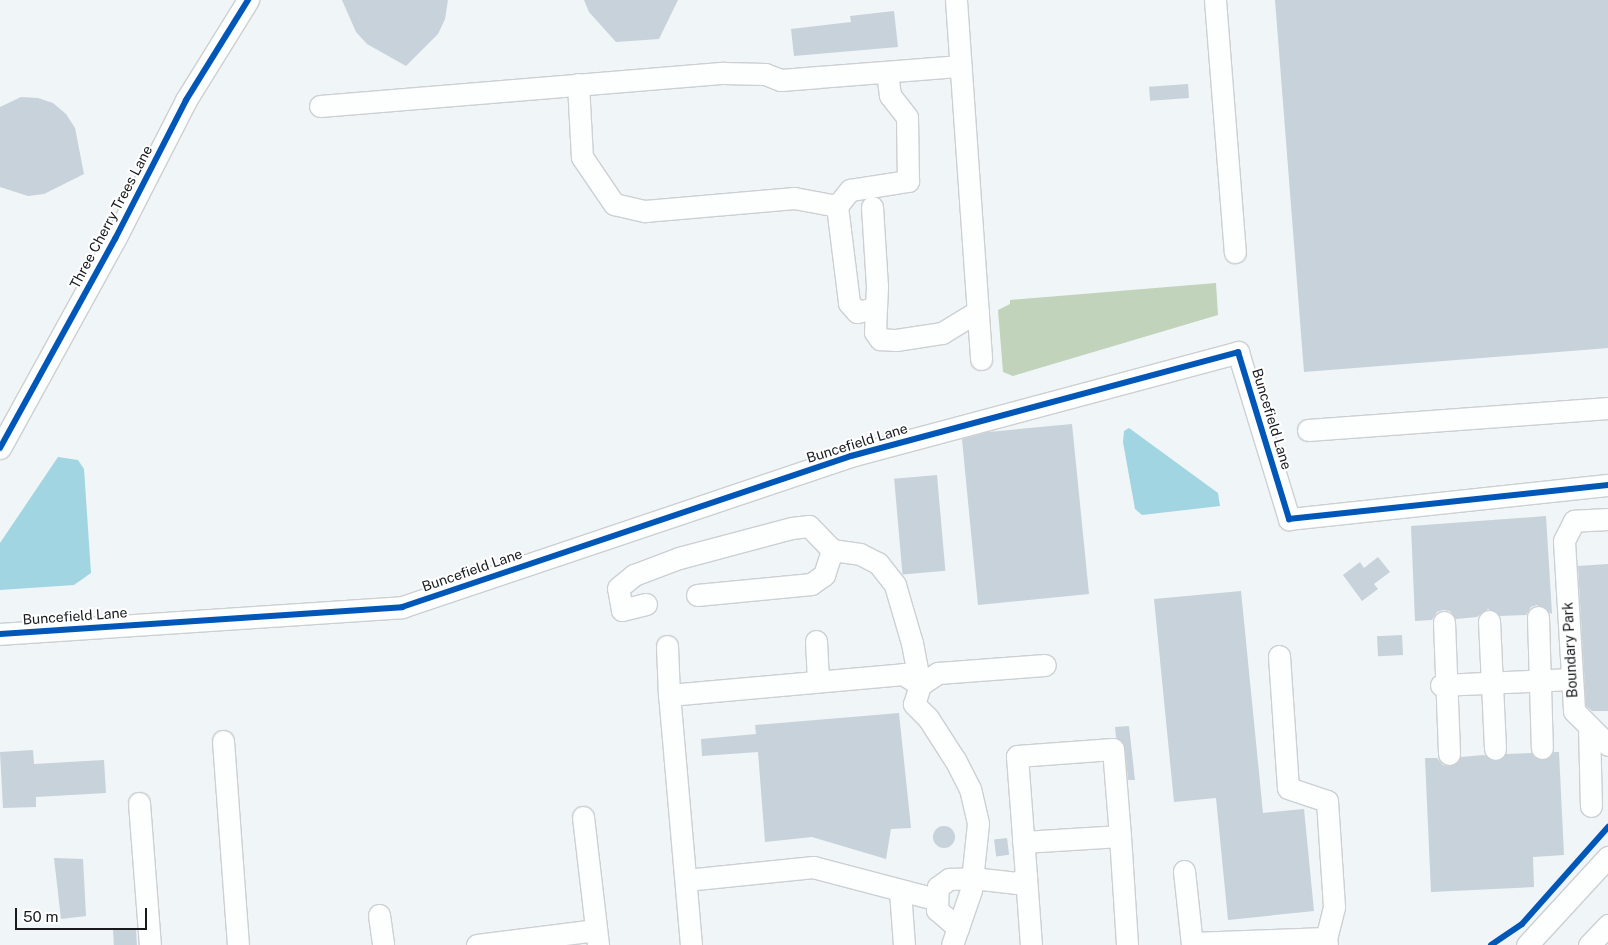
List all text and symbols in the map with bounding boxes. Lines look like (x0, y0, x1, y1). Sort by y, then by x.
street label: Three Cherry Trees Lane (66, 143, 156, 291)
street label: Buncefield Lane (1249, 366, 1295, 472)
street label: Buncefield Lane (804, 420, 910, 466)
street label: Buncefield Lane (420, 545, 524, 595)
street label: Boundary Park (1559, 602, 1581, 698)
street label: Buncefield Lane (22, 604, 128, 628)
scale bar (18, 898, 150, 930)
text: 50 m (23, 908, 58, 925)

